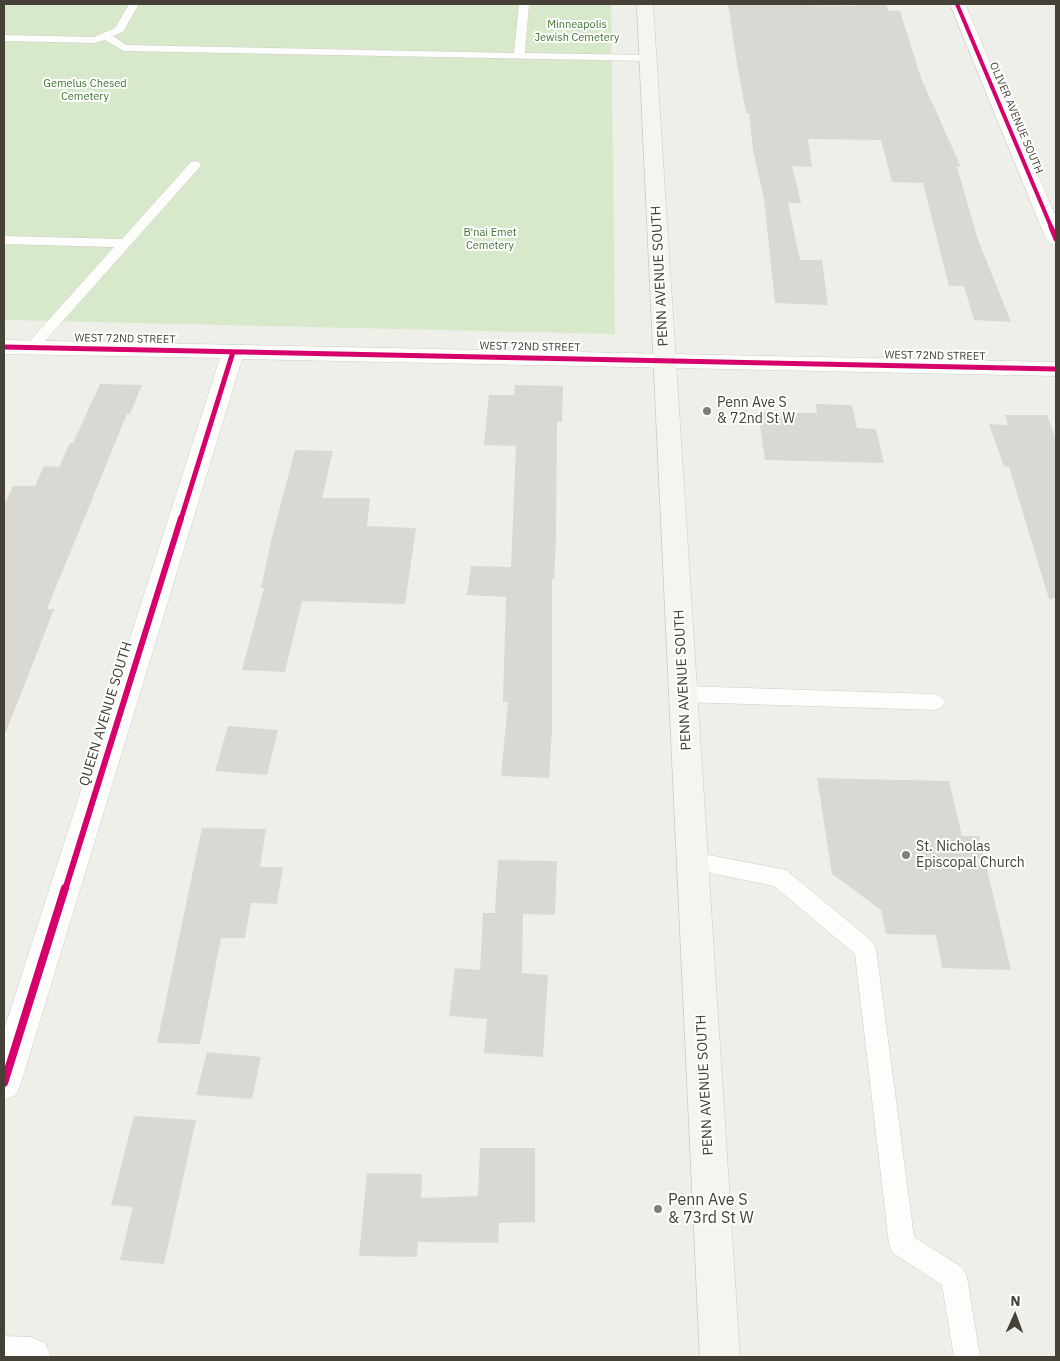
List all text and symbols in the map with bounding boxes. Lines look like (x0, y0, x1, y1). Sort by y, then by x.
park label: Minneapolis Jewish Cemetery (535, 18, 619, 44)
street label: OLIVER AVENUE SOUTH (986, 60, 1046, 176)
park label: Gemelus Chesed Cemetery (43, 77, 127, 103)
street label: PENN AVENUE SOUTH (648, 205, 672, 347)
park label: B'nai Emet Cemetery (463, 226, 517, 252)
street label: WEST 72ND STREET (74, 332, 176, 346)
street label: WEST 72ND STREET (479, 340, 581, 354)
street label: WEST 72ND STREET (884, 349, 986, 363)
place label: Penn Ave S & 72nd St W (717, 395, 795, 428)
marker: Penn Ave S & 72nd St W (701, 405, 713, 417)
street label: PENN AVENUE SOUTH (671, 609, 695, 751)
street label: QUEEN AVENUE SOUTH (76, 640, 136, 788)
place label: St. Nicholas Episcopal Church (916, 839, 1025, 872)
marker: St. Nicholas Episcopal Church (900, 849, 912, 861)
street label: PENN AVENUE SOUTH (693, 1014, 717, 1156)
place label: Penn Ave S & 73rd St W (668, 1190, 754, 1228)
marker: Penn Ave S & 73rd St W (652, 1203, 664, 1215)
north arrow (990, 1291, 1040, 1341)
text: N (1010, 1292, 1021, 1310)

